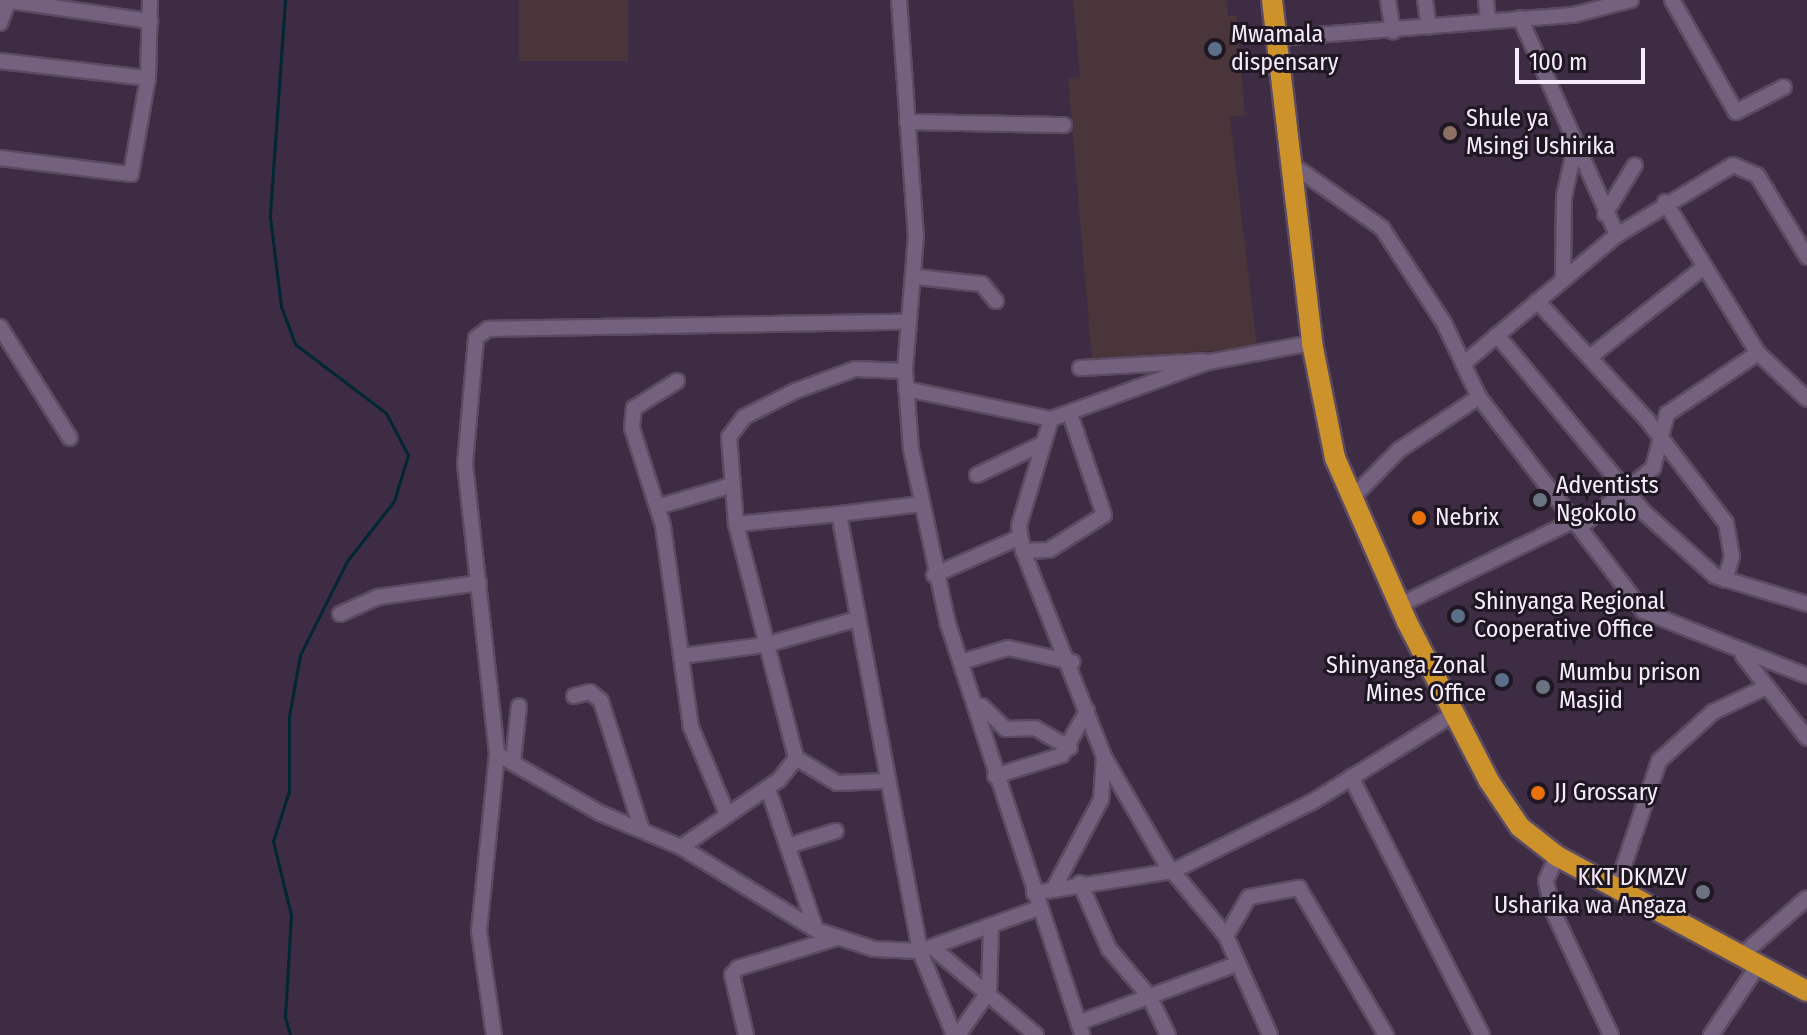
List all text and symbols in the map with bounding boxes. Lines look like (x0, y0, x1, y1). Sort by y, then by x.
place label: Mwamala dispensary (1231, 21, 1338, 77)
scale bar (1519, 32, 1649, 82)
marker: Mwamala dispensary (1206, 40, 1224, 58)
text: 100 m (1529, 48, 1587, 76)
place label: Shule ya Msingi Ushirika (1466, 105, 1615, 161)
marker: Shule ya Msingi Ushirika (1441, 124, 1459, 142)
place label: Adventists Ngokolo (1556, 472, 1659, 528)
marker: Adventists Ngokolo (1531, 491, 1549, 509)
place label: Nebrix (1435, 504, 1499, 532)
marker: Nebrix (1410, 509, 1428, 527)
place label: Shinyanga Regional Cooperative Office (1474, 588, 1665, 644)
marker: Shinyanga Regional Cooperative Office (1449, 607, 1467, 625)
place label: Shinyanga Zonal Mines Office (1326, 652, 1486, 708)
place label: Mumbu prison Masjid (1559, 659, 1701, 715)
marker: Shinyanga Zonal Mines Office (1493, 671, 1511, 689)
marker: Mumbu prison Masjid (1534, 678, 1552, 696)
place label: JJ Grossary (1554, 779, 1658, 807)
marker: JJ Grossary (1529, 784, 1547, 802)
place label: KKT DKMZV Usharika wa Angaza (1494, 864, 1687, 920)
marker: KKT DKMZV Usharika wa Angaza (1694, 883, 1712, 901)

